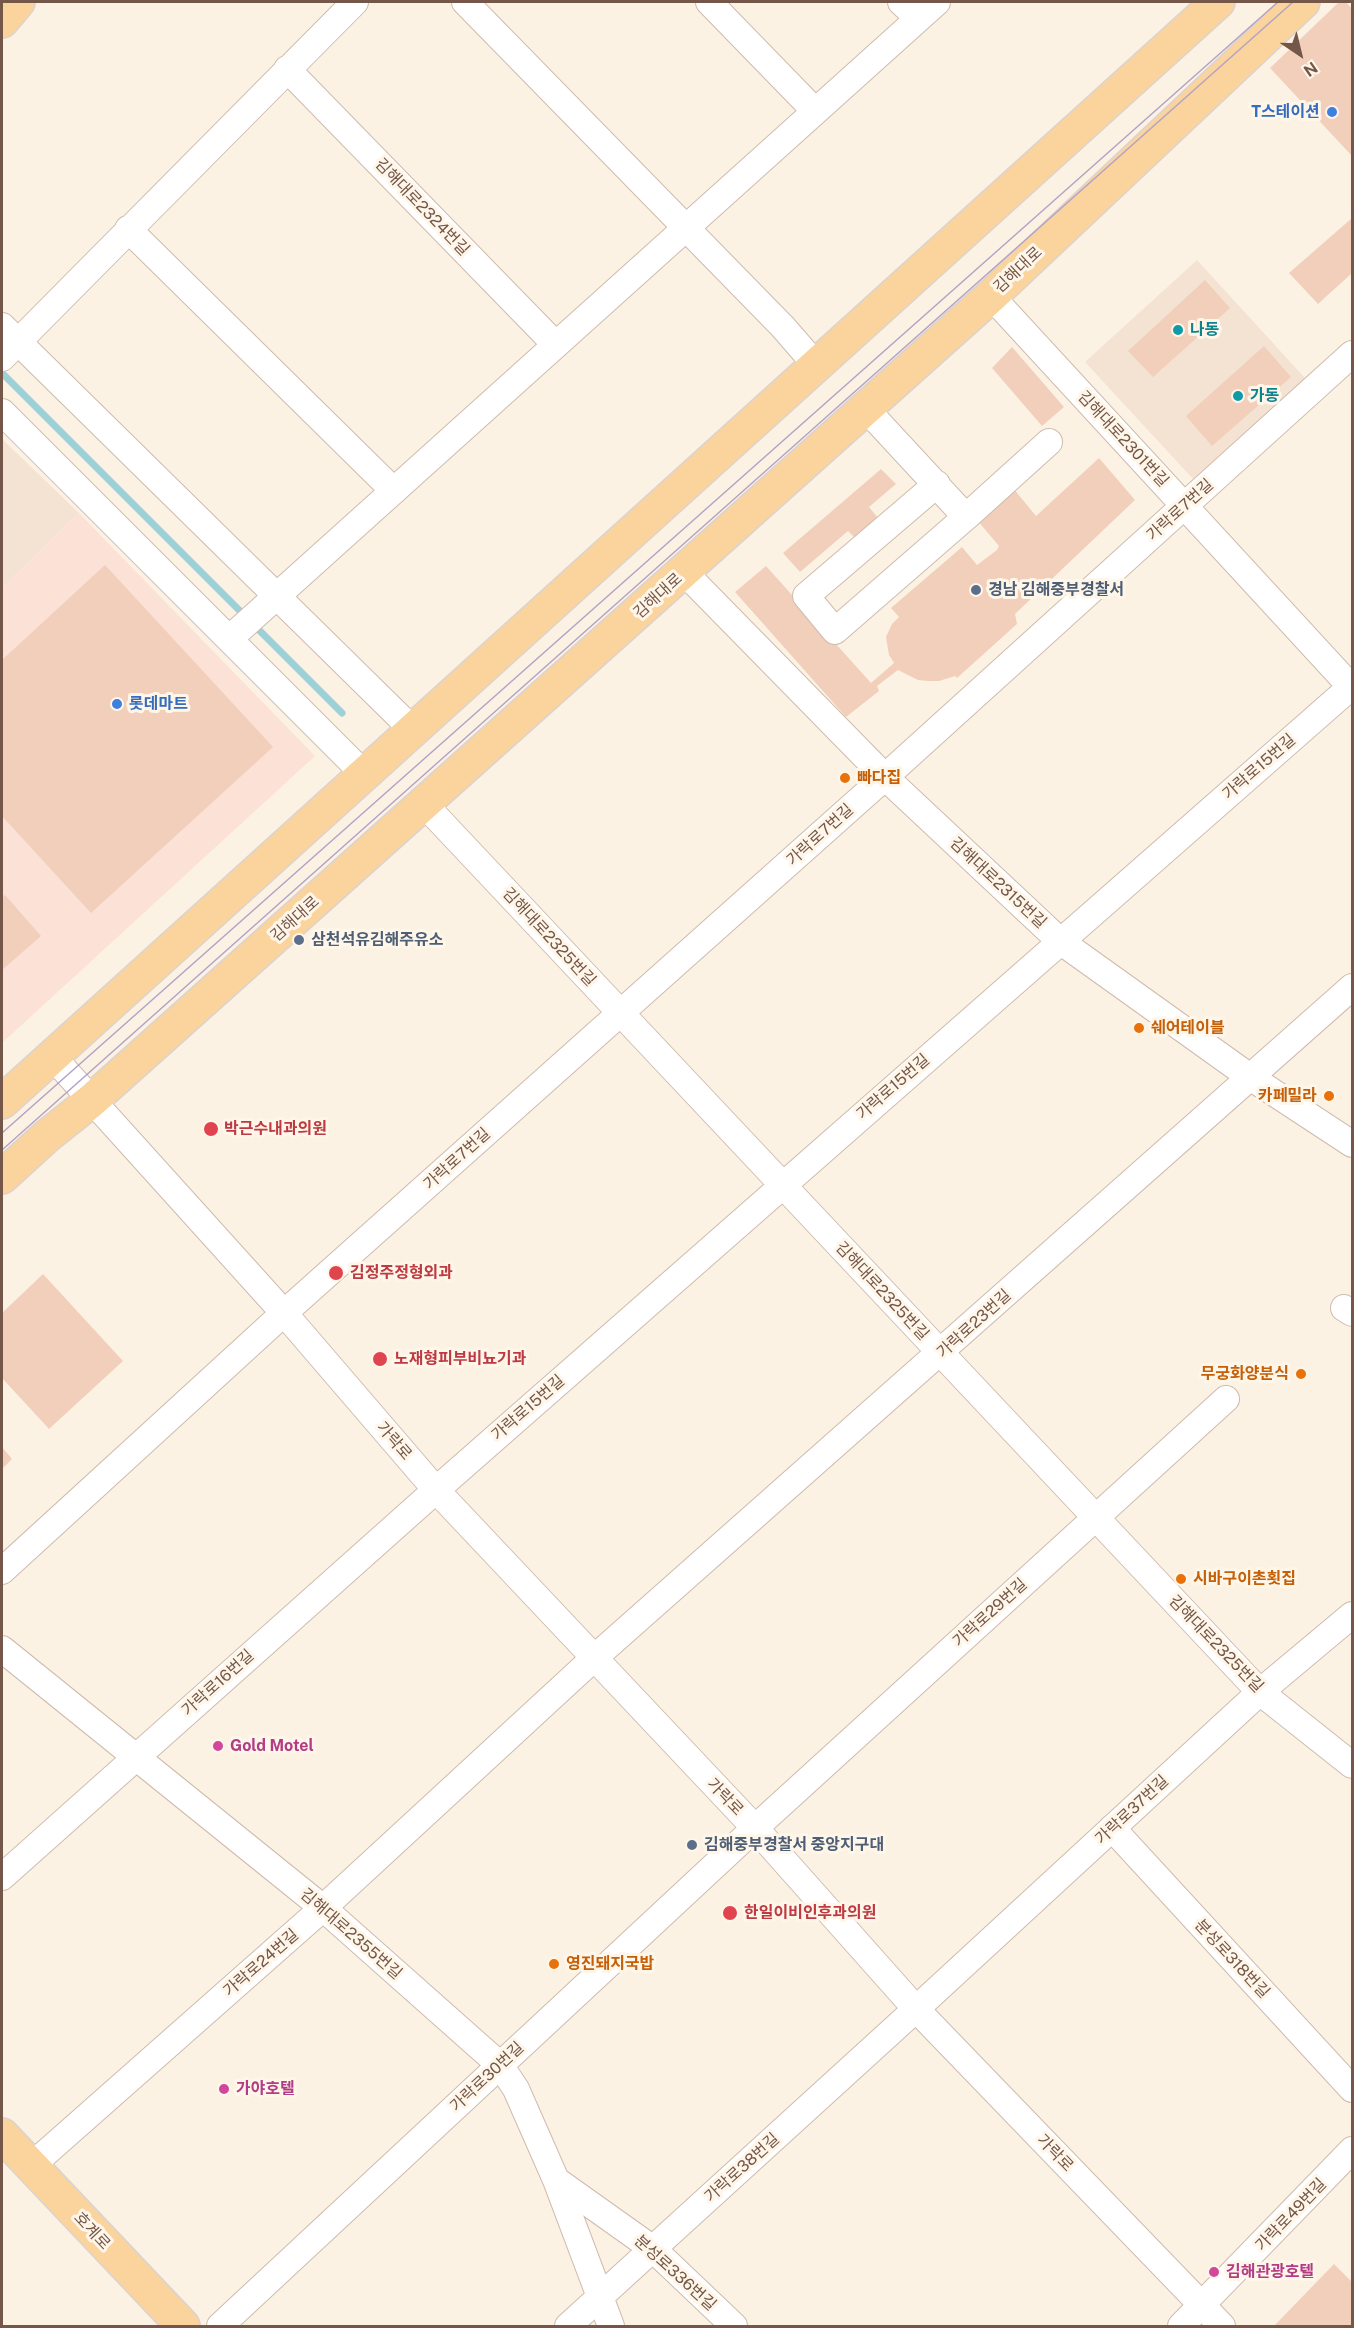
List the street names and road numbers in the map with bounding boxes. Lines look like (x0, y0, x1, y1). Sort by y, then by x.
street label: 김해대로2324번길 (371, 154, 473, 260)
street label: 김해대로 (990, 243, 1046, 297)
street label: 김해대로2301번길 (1074, 387, 1172, 491)
street label: 가락로7번길 (1143, 475, 1217, 545)
street label: 김해대로 (630, 569, 686, 623)
street label: 가락로15번길 (1219, 730, 1299, 804)
street label: 가락로7번길 (783, 800, 857, 870)
street label: 김해대로2315번길 (946, 833, 1050, 933)
street label: 김해대로2325번길 (498, 884, 600, 990)
street label: 김해대로 (267, 892, 323, 946)
street label: 가락로15번길 (853, 1050, 933, 1124)
street label: 가락로7번길 (420, 1124, 494, 1194)
street label: 김해대로2325번길 (831, 1238, 933, 1344)
street label: 가락로23번길 (933, 1286, 1015, 1362)
street label: 가락로15번길 (488, 1371, 568, 1445)
street label: 가락로 (372, 1418, 416, 1464)
street label: 가락로29번길 (949, 1575, 1031, 1651)
street label: 김해대로2325번길 (1165, 1591, 1267, 1697)
street label: 가락로16번길 (178, 1646, 258, 1720)
street label: 가락로37번길 (1091, 1771, 1173, 1849)
street label: 가락로 (703, 1774, 747, 1820)
street label: 김해대로2355번길 (296, 1885, 406, 1983)
street label: 분성로318번길 (1191, 1916, 1273, 2002)
street label: 가락로24번길 (220, 1925, 302, 2001)
street label: 가락로30번길 (446, 2038, 528, 2116)
street label: 가락로38번길 (701, 2129, 783, 2207)
street label: 가락로 (1033, 2130, 1077, 2176)
street label: 가락로49번길 (1252, 2175, 1330, 2255)
street label: 호계로 (70, 2208, 114, 2254)
street label: 분성로336번길 (630, 2231, 720, 2315)

